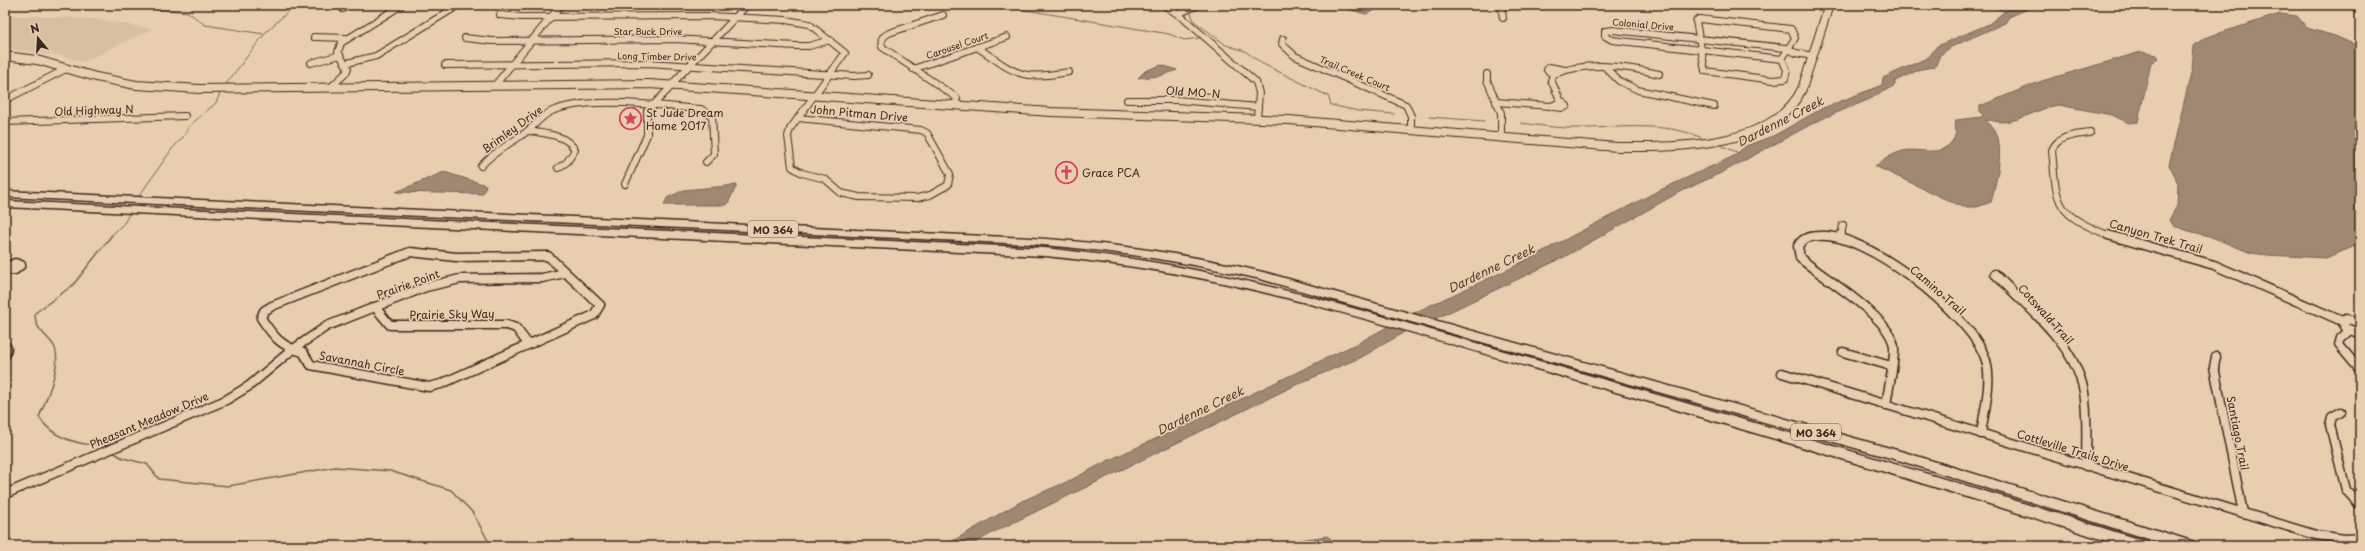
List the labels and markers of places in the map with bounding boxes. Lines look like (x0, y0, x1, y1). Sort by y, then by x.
place label: St Jude Dream Home 2017 (646, 104, 723, 134)
place icon: St Jude Dream Home 2017 (617, 105, 643, 131)
church icon: Grace PCA (1054, 159, 1080, 185)
place label: Grace PCA (1082, 164, 1140, 181)

